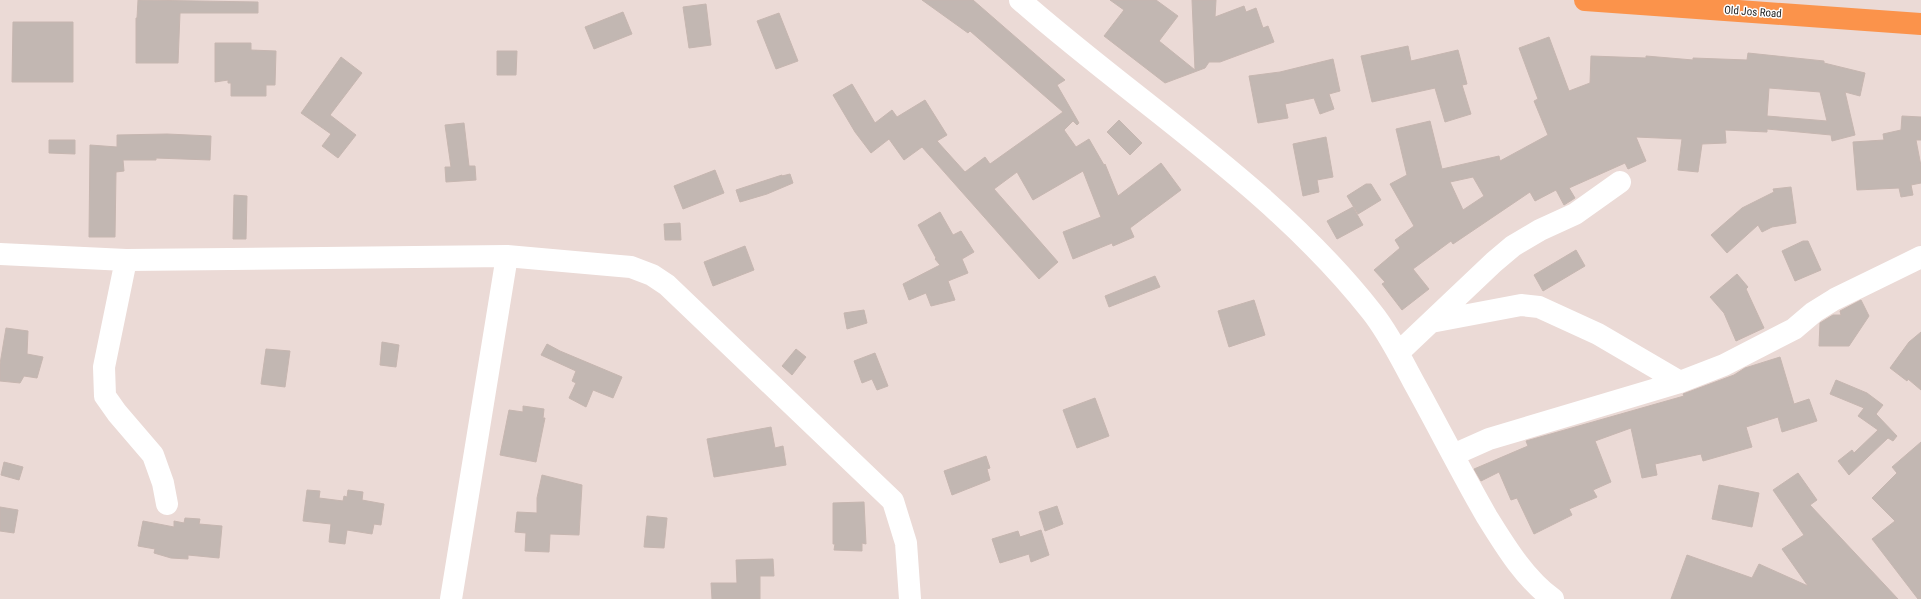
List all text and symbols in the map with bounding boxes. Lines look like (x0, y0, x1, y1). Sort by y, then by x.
street label: Old Jos Road (1724, 4, 1782, 20)

